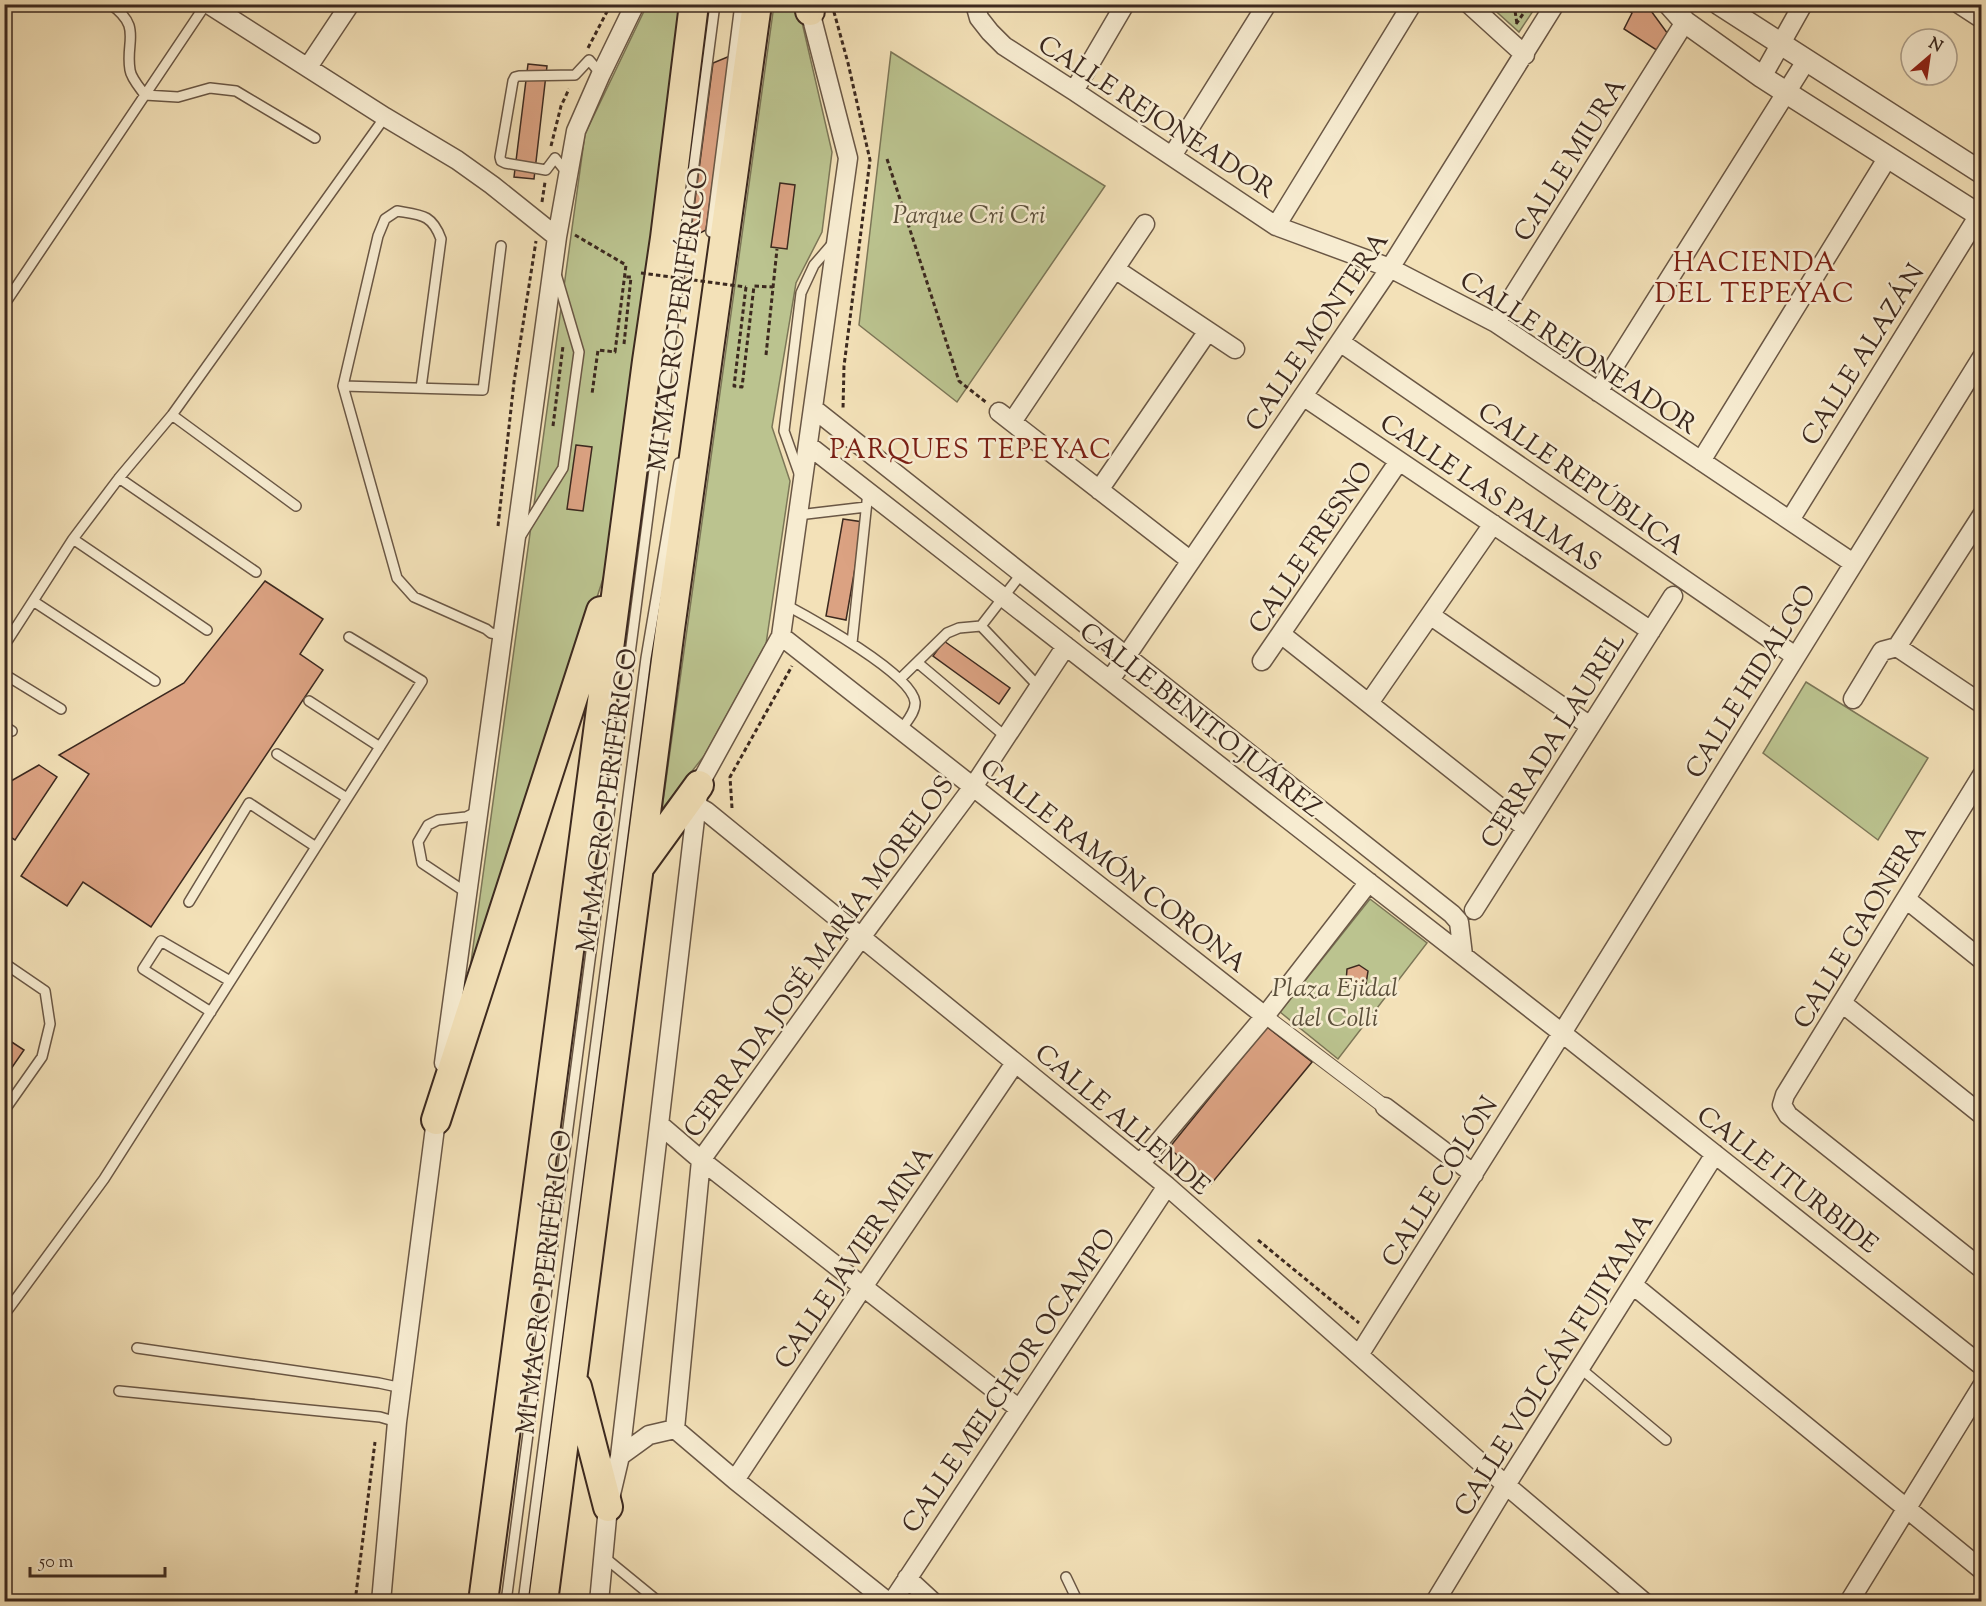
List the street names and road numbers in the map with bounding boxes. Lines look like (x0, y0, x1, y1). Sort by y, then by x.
street label: CALLE REJONEADOR (1030, 27, 1282, 209)
street label: CALLE MIURA (1506, 71, 1636, 249)
street label: MI MACRO PERIFÉRICO (640, 165, 719, 474)
street label: CALLE MONTERA (1237, 225, 1399, 439)
street label: CALLE ALAZÁN (1793, 257, 1935, 453)
street label: CALLE REJONEADOR (1452, 263, 1704, 445)
street label: CALLE REPÚBLICA (1469, 395, 1692, 566)
street label: CALLE LAS PALMAS (1371, 406, 1608, 582)
street label: CALLE FRESNO (1241, 455, 1383, 642)
street label: CALLE HIDALGO (1678, 578, 1827, 786)
street label: CALLE BENITO JUÁREZ (1071, 615, 1329, 828)
street label: CERRADA LAUREL (1473, 626, 1636, 856)
street label: MI MACRO PERIFÉRICO (569, 646, 648, 955)
street label: CALLE RAMÓN CORONA (971, 751, 1254, 983)
street label: CERRADA JOSÉ MARÍA MORELOS (676, 769, 964, 1146)
street label: CALLE GAONERA (1785, 818, 1937, 1037)
street label: CALLE ALLENDE (1026, 1036, 1217, 1206)
street label: CALLE COLÓN (1374, 1090, 1508, 1275)
street label: CALLE ITURBIDE (1688, 1098, 1885, 1264)
street label: MI MACRO PERIFÉRICO (508, 1128, 583, 1437)
street label: CALLE JAVIER MINA (767, 1140, 944, 1377)
street label: CALLE VOLCÁN FUJIYAMA (1446, 1206, 1664, 1524)
street label: CALLE MELCHOR OCAMPO (894, 1222, 1126, 1541)

